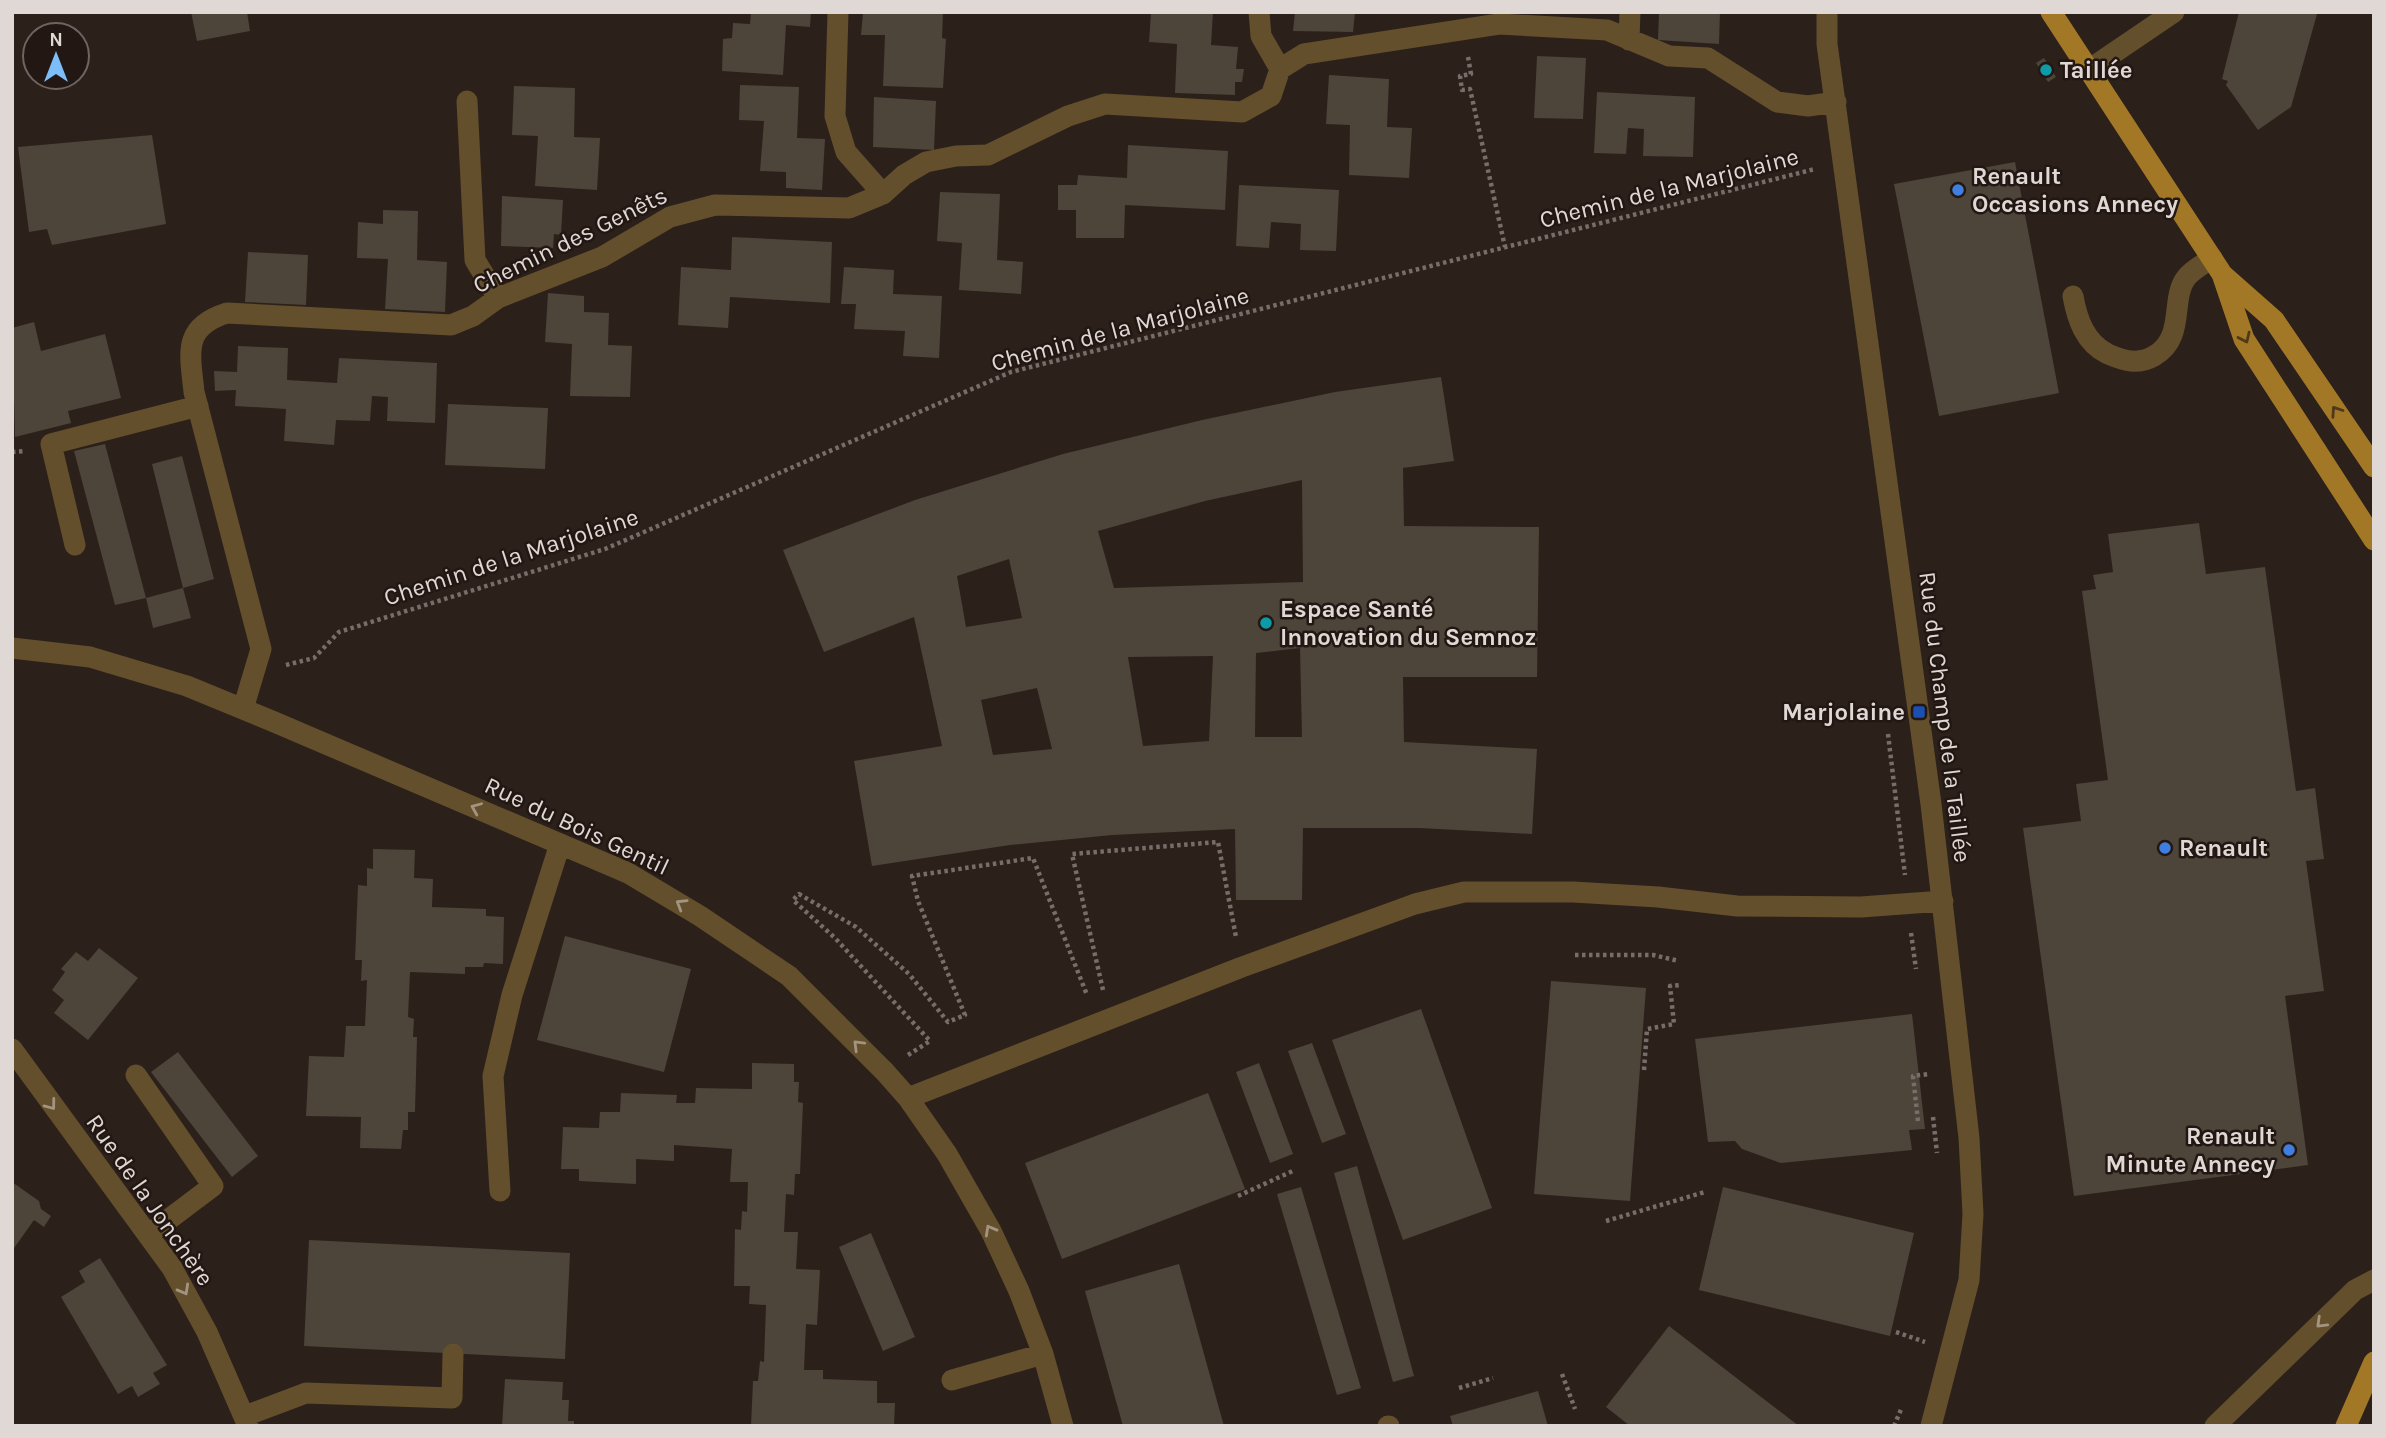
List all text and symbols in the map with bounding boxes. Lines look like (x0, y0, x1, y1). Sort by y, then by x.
north arrow (21, 21, 91, 91)
text: N (49, 29, 63, 51)
place label: Taillée (2060, 56, 2132, 84)
marker: Taillée (2038, 62, 2054, 78)
street label: Chemin de la Marjolaine (1537, 142, 1801, 234)
place label: Renault Occasions Annecy (1972, 162, 2178, 218)
street label: Chemin des Genêts (468, 181, 672, 299)
marker: Renault Occasions Annecy (1950, 182, 1966, 198)
street label: Chemin de la Marjolaine (988, 281, 1252, 377)
one-way arrow (2237, 331, 2251, 343)
one-way arrow (2331, 405, 2344, 418)
street label: Chemin de la Marjolaine (380, 503, 642, 611)
street label: Rue du Champ de la Taillée (1913, 570, 1977, 864)
place label: Espace Santé Innovation du Semnoz (1280, 595, 1536, 651)
marker: Espace Santé Innovation du Semnoz (1258, 615, 1274, 631)
place label: Marjolaine (1782, 698, 1905, 726)
marker: Marjolaine (1911, 704, 1927, 720)
street label: Rue du Bois Gentil (480, 771, 674, 881)
one-way arrow (470, 802, 483, 816)
place label: Renault (2179, 834, 2268, 862)
marker: Renault (2157, 840, 2173, 856)
one-way arrow (676, 900, 689, 913)
one-way arrow (854, 1041, 867, 1054)
one-way arrow (43, 1098, 56, 1110)
street label: Rue de la Jonchère (80, 1109, 220, 1291)
place label: Renault Minute Annecy (2105, 1122, 2275, 1178)
marker: Renault Minute Annecy (2281, 1142, 2297, 1158)
one-way arrow (985, 1224, 998, 1237)
one-way arrow (176, 1283, 189, 1295)
one-way arrow (2317, 1314, 2330, 1327)

